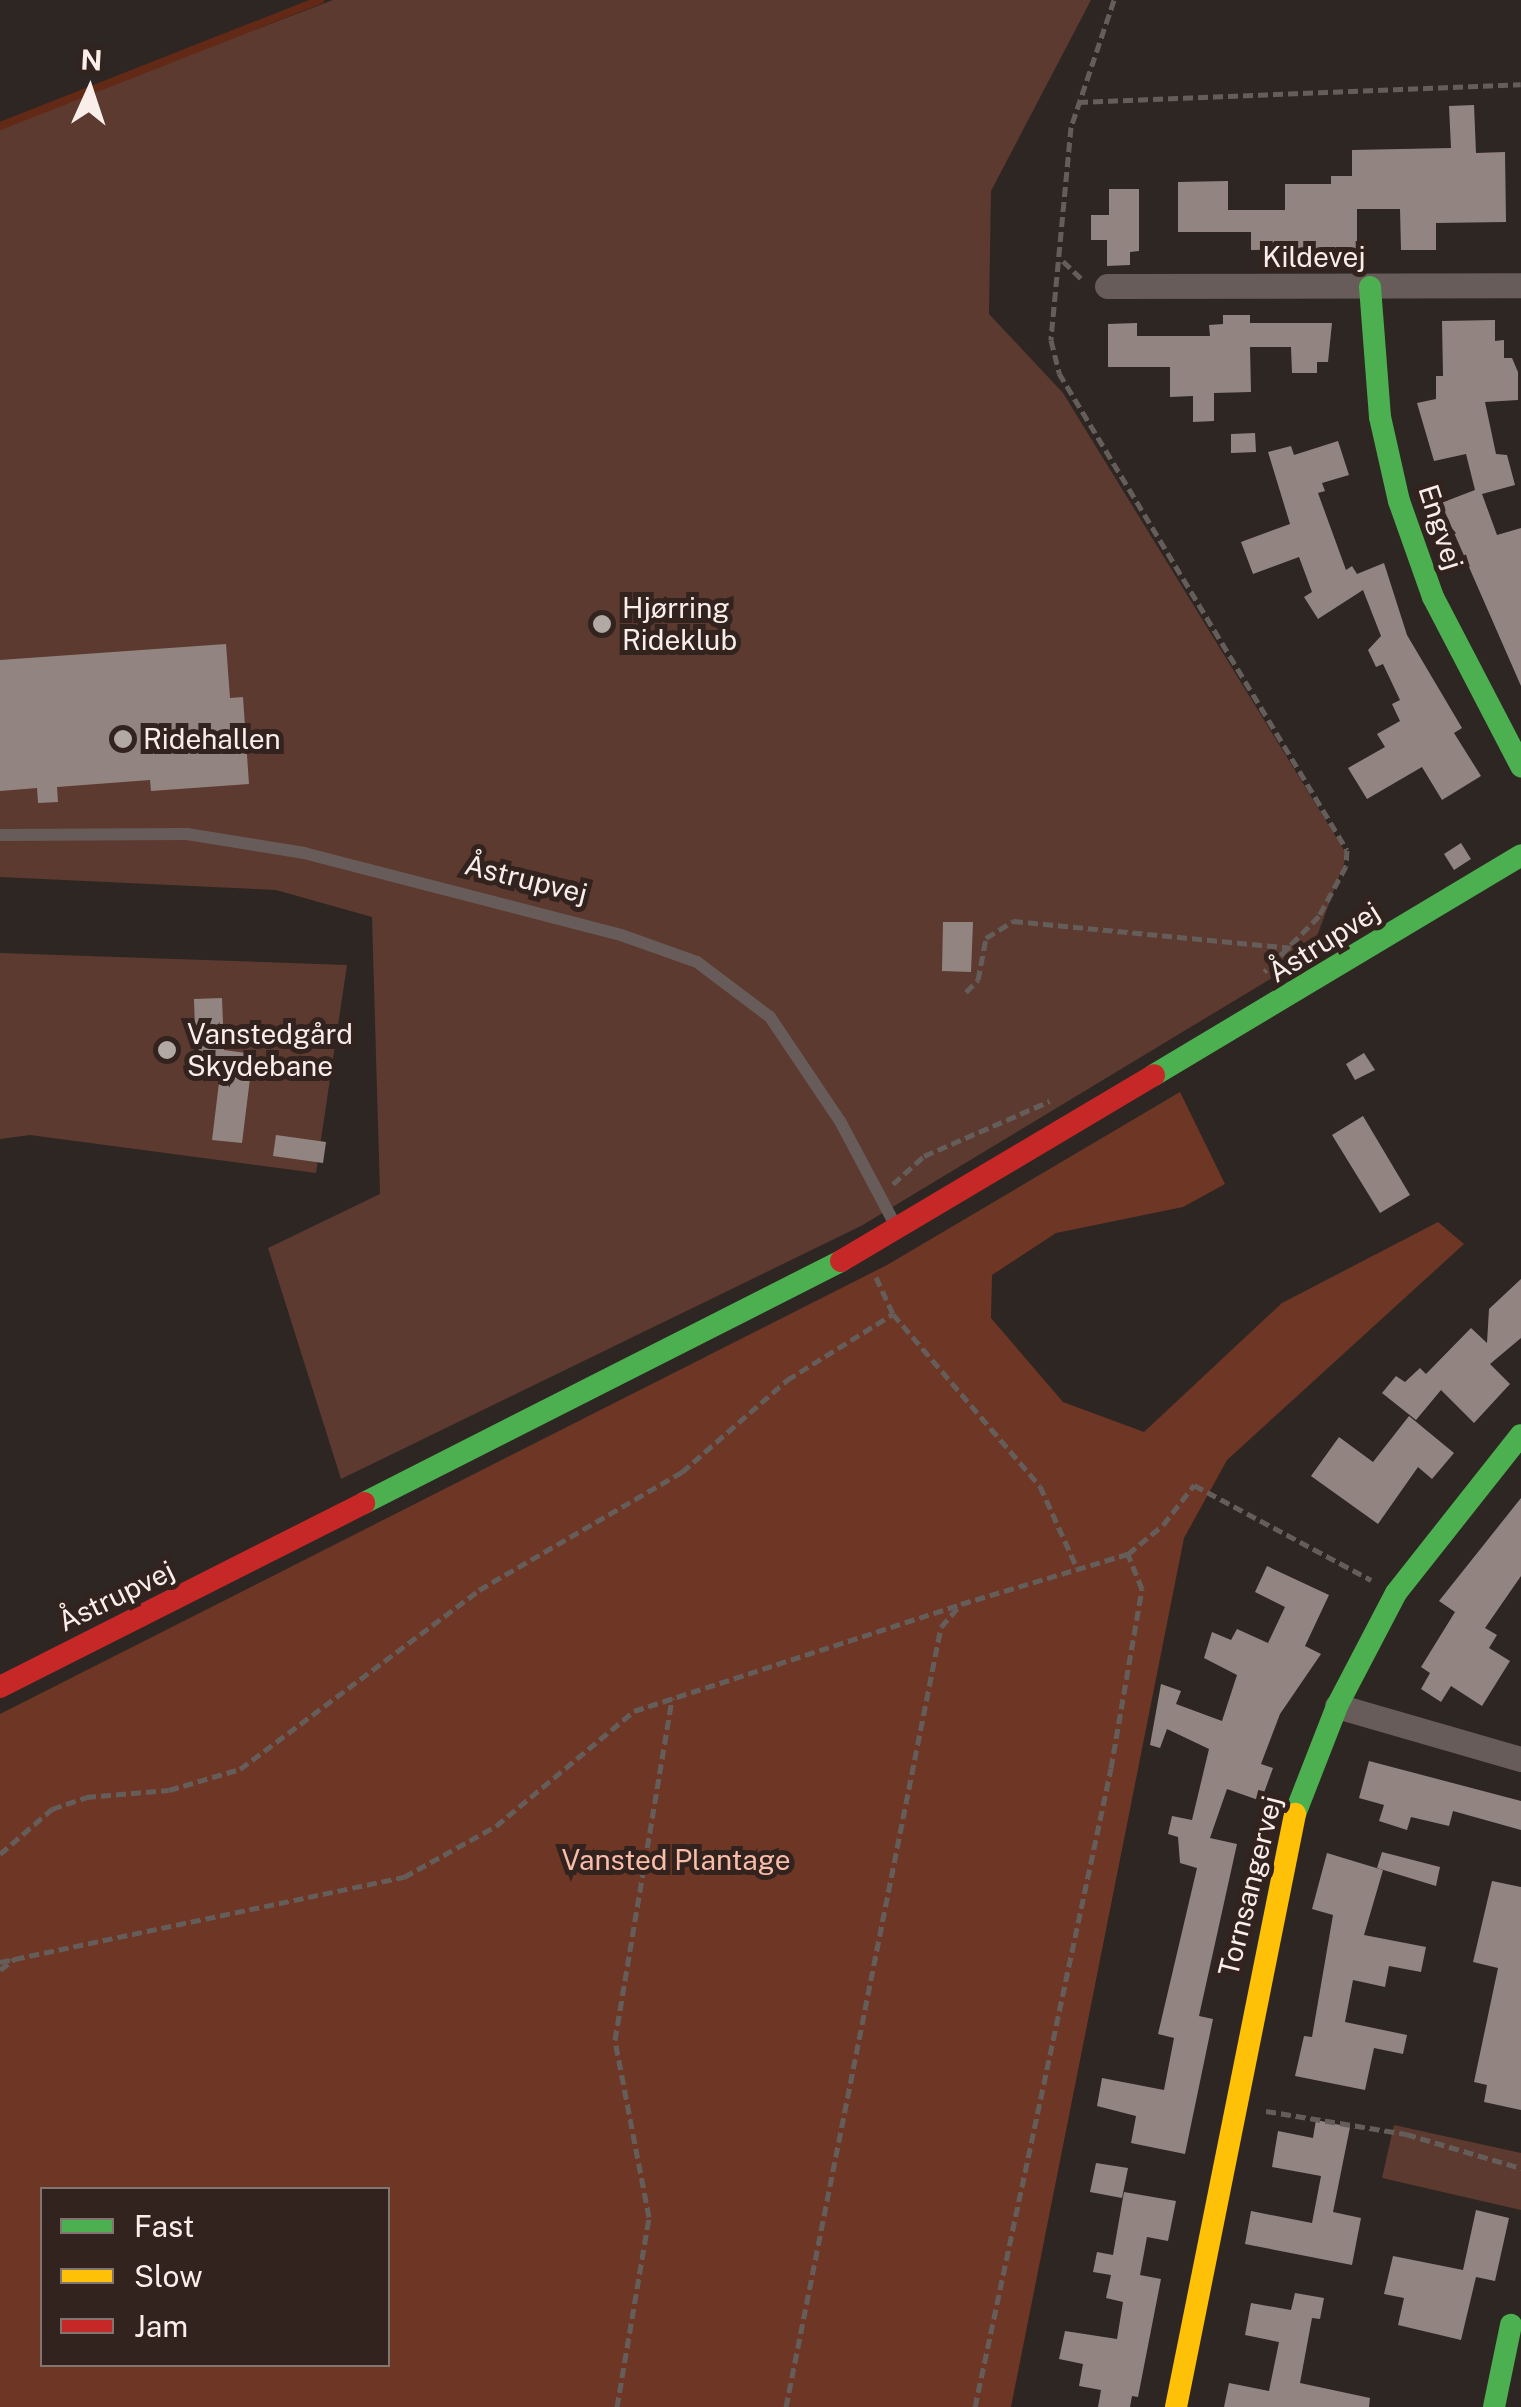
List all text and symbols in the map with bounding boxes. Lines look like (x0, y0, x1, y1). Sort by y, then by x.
north arrow (40, 40, 140, 140)
text: N (80, 42, 103, 77)
street label: Kildevej (1262, 240, 1366, 274)
street label: Engvej (1411, 480, 1471, 574)
place label: Hjørring Rideklub (622, 591, 737, 657)
marker: Hjørring Rideklub (591, 613, 613, 635)
place label: Ridehallen (143, 722, 281, 756)
marker: Ridehallen (112, 728, 134, 750)
street label: Åstrupvej (461, 848, 591, 910)
street label: Åstrupvej (1262, 895, 1386, 989)
place label: Vanstedgård Skydebane (187, 1017, 353, 1083)
marker: Vanstedgård Skydebane (156, 1039, 178, 1061)
street label: Åstrupvej (52, 1553, 180, 1639)
street label: Tornsangervej (1211, 1792, 1289, 1980)
park label: Vansted Plantage (561, 1843, 791, 1877)
legend (40, 2187, 390, 2367)
text: Fast (134, 2208, 194, 2244)
text: Slow (134, 2258, 203, 2294)
text: Jam (134, 2308, 188, 2344)

